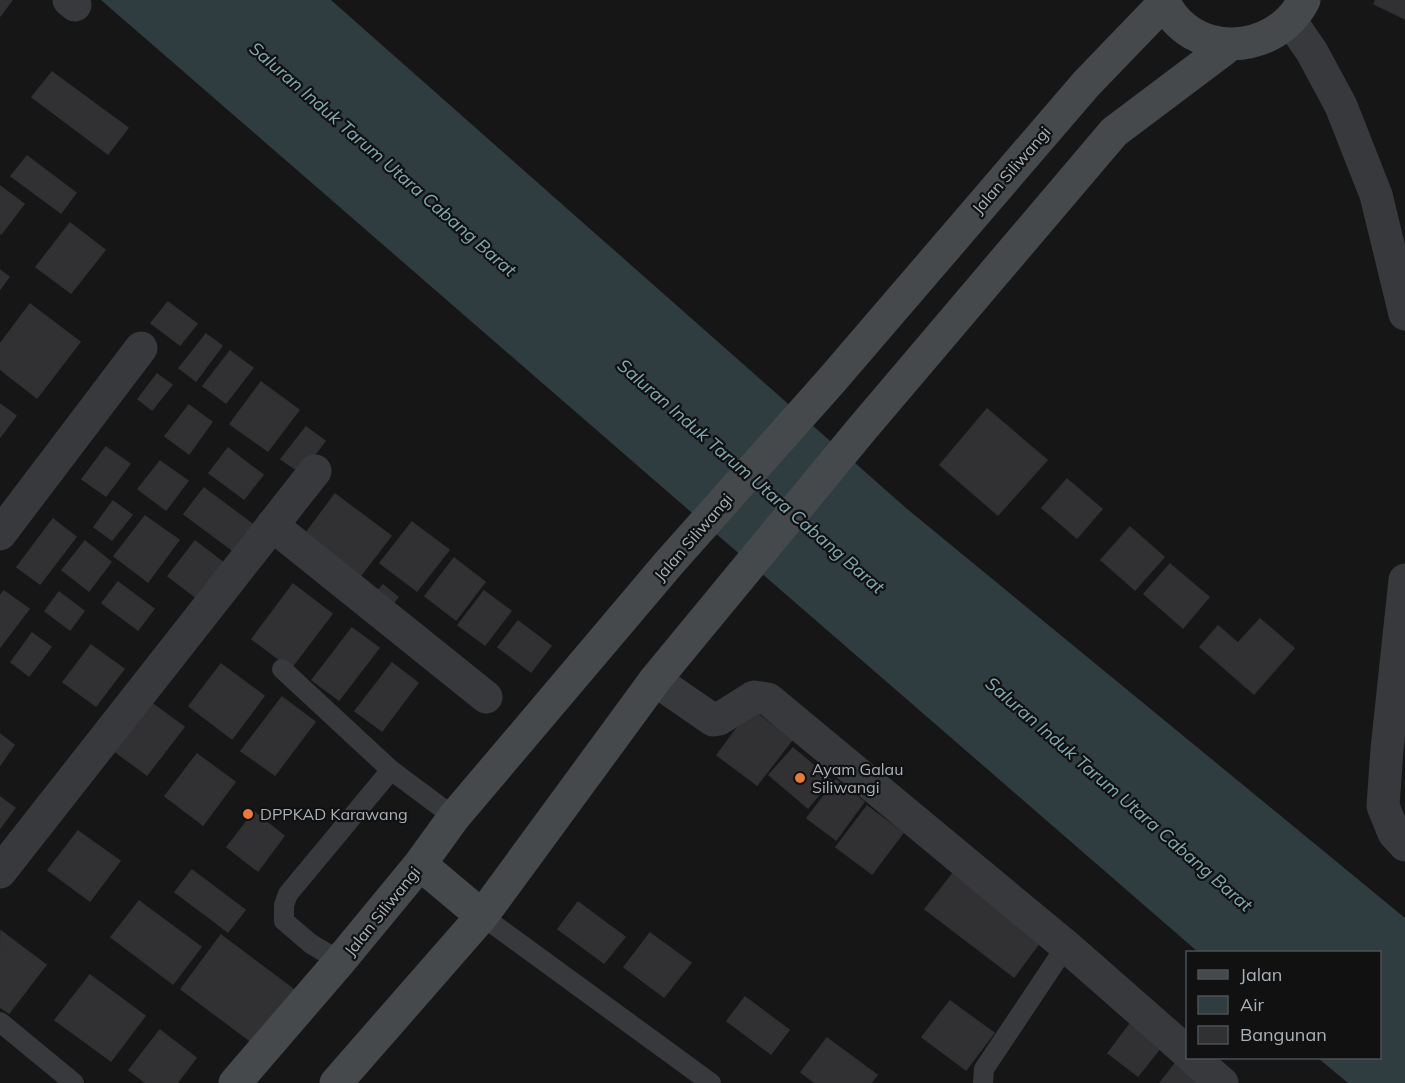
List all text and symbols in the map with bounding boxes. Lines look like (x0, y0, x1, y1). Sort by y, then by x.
water label: Saluran Induk Tarum Utara Cabang Barat (245, 37, 522, 282)
street label: Jalan Siliwangi (968, 122, 1054, 218)
water label: Saluran Induk Tarum Utara Cabang Barat (613, 354, 890, 599)
street label: Jalan Siliwangi (650, 489, 736, 585)
water label: Saluran Induk Tarum Utara Cabang Barat (981, 672, 1258, 917)
place label: Ayam Galau Siliwangi (812, 759, 903, 797)
marker: Ayam Galau Siliwangi (793, 771, 807, 785)
place label: DPPKAD Karawang (260, 804, 408, 824)
marker: DPPKAD Karawang (241, 807, 255, 821)
street label: Jalan Siliwangi (340, 862, 424, 960)
legend (1186, 951, 1381, 1059)
text: Jalan (1240, 963, 1282, 986)
text: Air (1240, 993, 1265, 1016)
text: Bangunan (1240, 1023, 1327, 1046)

